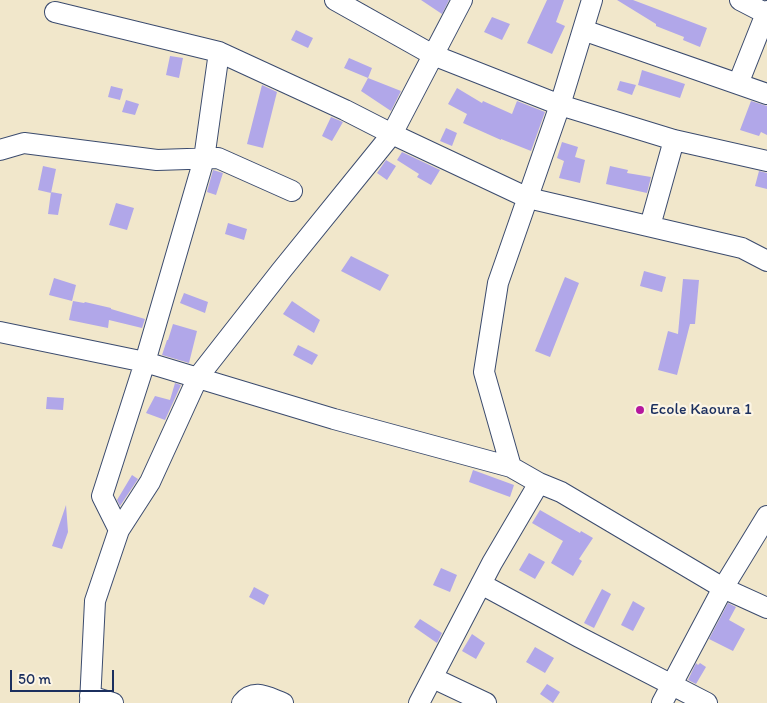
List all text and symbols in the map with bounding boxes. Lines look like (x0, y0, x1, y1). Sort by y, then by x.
place label: Ecole Kaoura 1 (650, 400, 752, 420)
marker: Ecole Kaoura 1 (634, 404, 646, 416)
scale bar (12, 660, 116, 692)
text: 50 m (18, 670, 51, 688)

